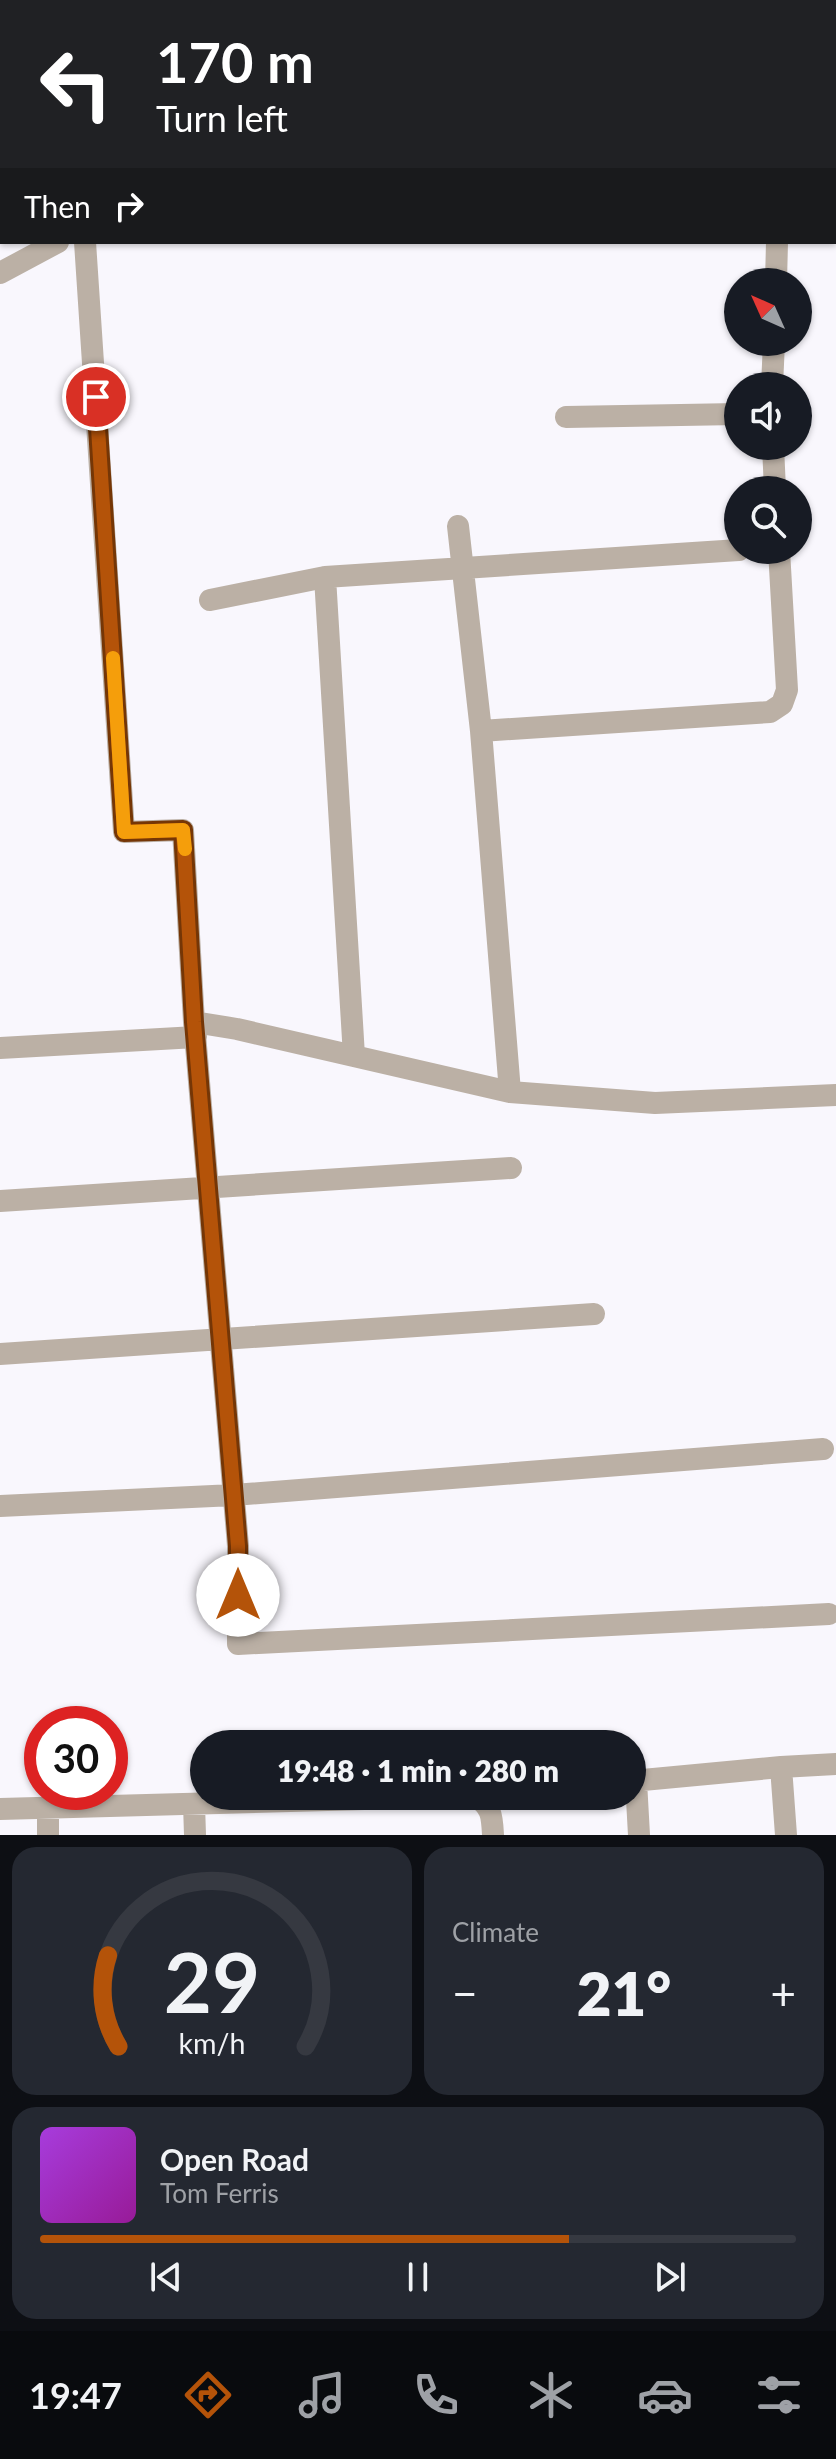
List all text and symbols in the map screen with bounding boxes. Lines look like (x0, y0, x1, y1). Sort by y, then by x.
text: 170 m (156, 28, 314, 95)
icon: left (24, 32, 128, 136)
text: Turn left (156, 96, 288, 140)
icon: right (107, 184, 151, 228)
text: Then (24, 188, 91, 224)
north arrow (724, 268, 812, 356)
map controls (724, 268, 812, 564)
pin (62, 363, 130, 431)
button: sound (724, 372, 812, 460)
icon: arrive (74, 375, 118, 419)
button: search (724, 476, 812, 564)
position arrow (196, 1553, 280, 1637)
speed limit sign: 30 (24, 1706, 128, 1810)
text: 19:48 · 1 min · 280 m (277, 1752, 559, 1788)
text: Climate (452, 1916, 539, 1948)
text: 29 (164, 1931, 260, 2031)
text: 21° (577, 1957, 671, 2029)
text: − (452, 1967, 478, 2019)
text: + (770, 1967, 796, 2019)
text: km/h (179, 2026, 245, 2060)
text: Open Road (160, 2141, 309, 2177)
text: Tom Ferris (160, 2177, 279, 2209)
icon: previous (144, 2255, 188, 2299)
icon: pause (396, 2255, 440, 2299)
icon: next (648, 2255, 692, 2299)
icon: directions (180, 2367, 236, 2423)
icon: music (294, 2367, 350, 2423)
icon: phone (408, 2367, 464, 2423)
icon: climate (523, 2367, 579, 2423)
icon: car (637, 2367, 693, 2423)
icon: filters (751, 2367, 807, 2423)
text: 19:47 (29, 2373, 122, 2417)

